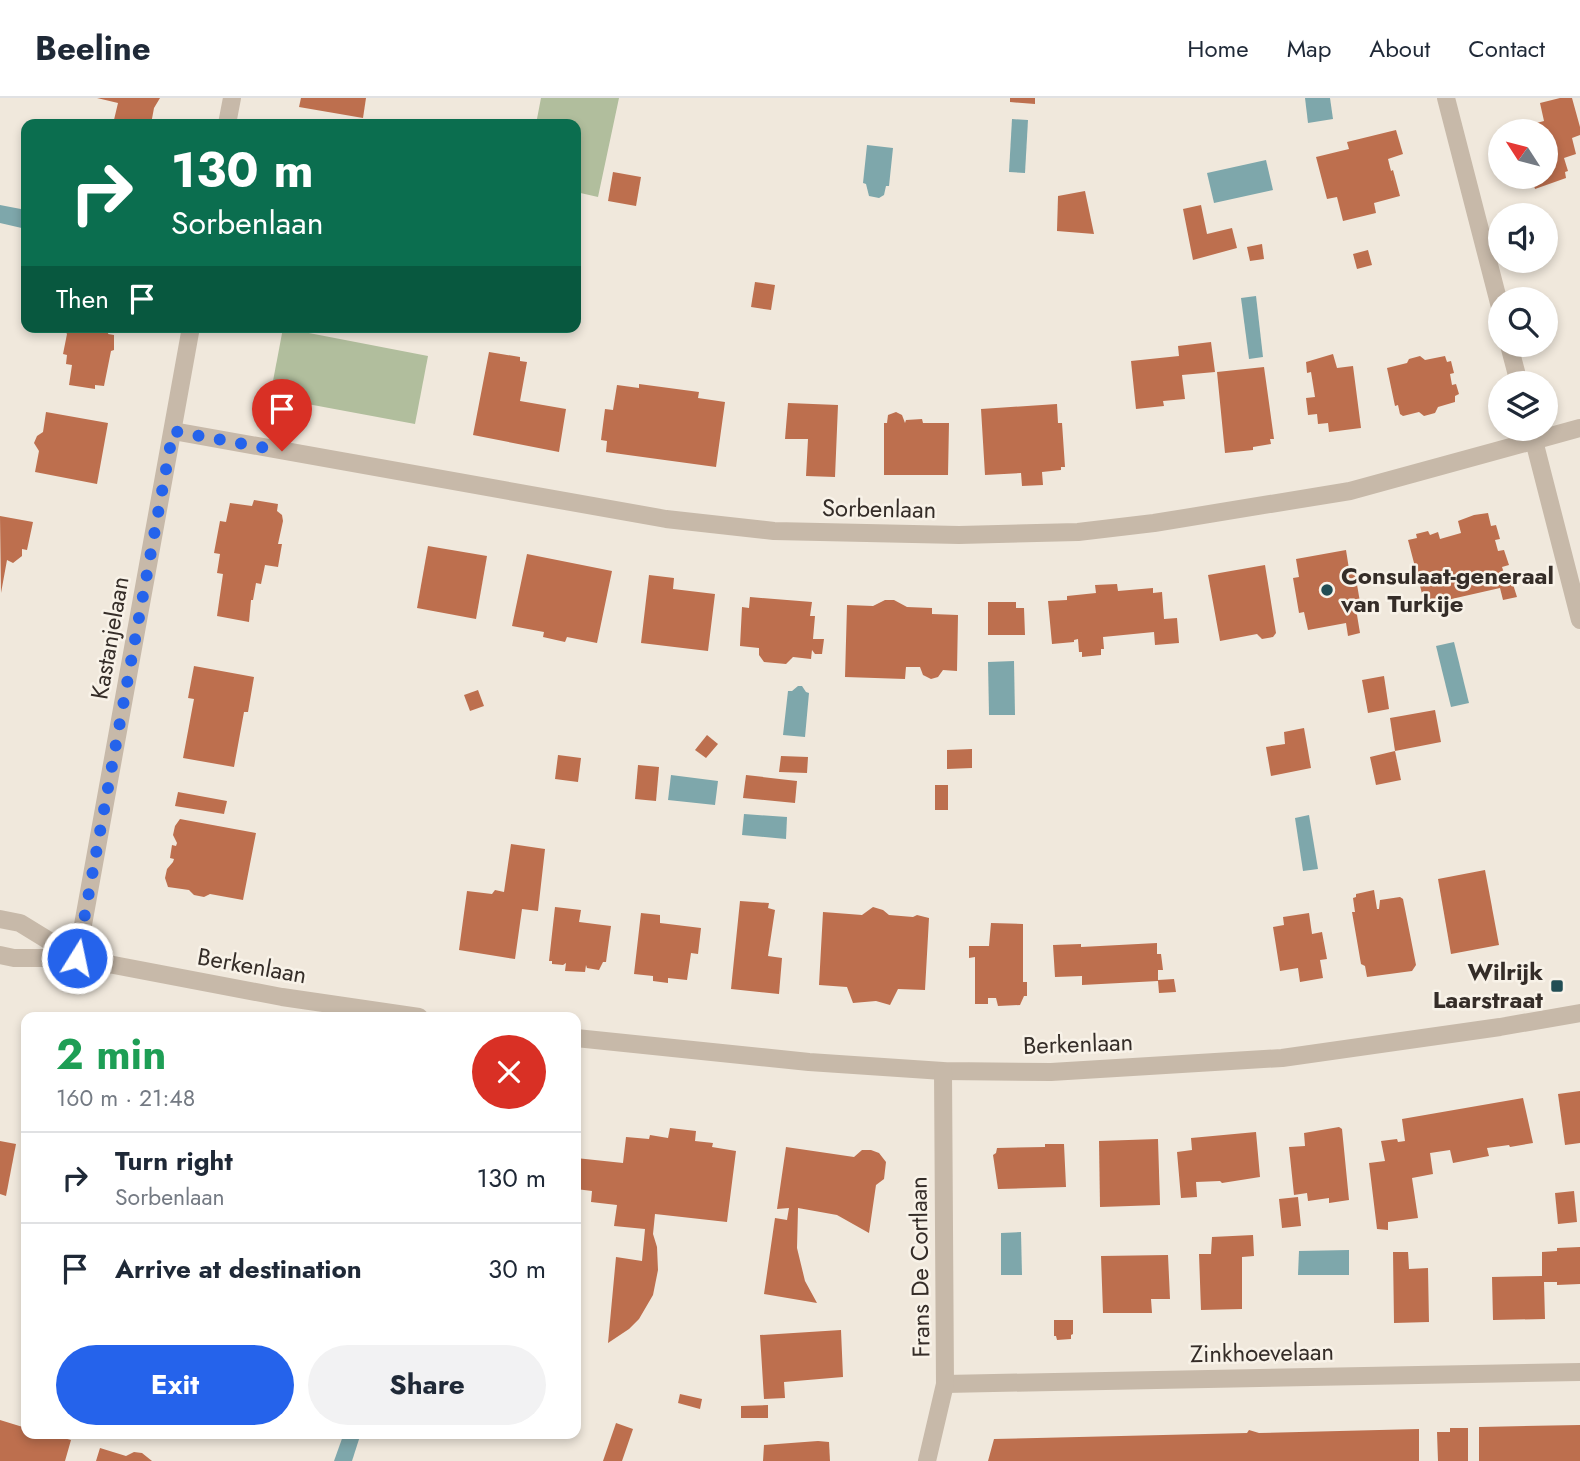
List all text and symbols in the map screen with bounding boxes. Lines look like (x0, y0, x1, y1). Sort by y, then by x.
text: Beeline (35, 25, 151, 72)
text: Home (1187, 31, 1249, 66)
text: Map (1287, 31, 1331, 66)
text: About (1369, 31, 1430, 66)
text: Contact (1468, 31, 1545, 66)
north arrow (1488, 119, 1558, 189)
map controls (1488, 119, 1558, 441)
text: 130 m (171, 135, 314, 205)
icon: right (56, 147, 147, 238)
text: Sorbenlaan (171, 200, 323, 246)
button: sound (1488, 203, 1558, 273)
text: Then (56, 280, 109, 318)
icon: arrive (123, 280, 161, 318)
button: search (1488, 287, 1558, 357)
button: layers (1488, 371, 1558, 441)
pin (252, 379, 312, 451)
icon: arrive (263, 390, 301, 428)
street label: Sorbenlaan (822, 490, 936, 527)
place label: Consulaat-generaal van Turkije (1340, 558, 1554, 621)
street label: Kastanjelaan (81, 574, 138, 702)
marker: Consulaat-generaal van Turkije (1319, 582, 1335, 598)
position arrow (40, 921, 114, 995)
street label: Berkenlaan (195, 939, 309, 992)
place label: Wilrijk Laarstraat (1433, 954, 1543, 1017)
marker: Wilrijk Laarstraat (1549, 978, 1565, 994)
text: 2 min (56, 1024, 166, 1085)
street label: Berkenlaan (1022, 1024, 1134, 1063)
button: close (472, 1035, 546, 1109)
text: 160 m · 21:48 (56, 1081, 195, 1115)
text: Turn right (115, 1142, 233, 1180)
icon: right (56, 1159, 94, 1197)
text: 130 m (476, 1159, 546, 1197)
street label: Frans De Cortlaan (900, 1176, 939, 1358)
text: Sorbenlaan (115, 1180, 225, 1214)
icon: arrive (56, 1250, 94, 1288)
text: Arrive at destination (115, 1250, 362, 1288)
text: 30 m (488, 1250, 546, 1288)
street label: Zinkhoevelaan (1190, 1334, 1334, 1371)
button: Exit (56, 1345, 294, 1425)
button: Share (308, 1345, 546, 1425)

